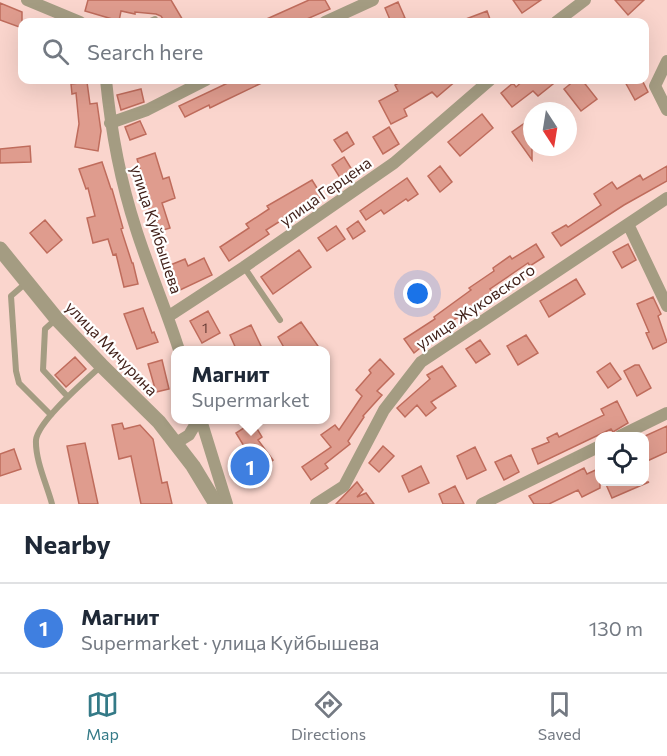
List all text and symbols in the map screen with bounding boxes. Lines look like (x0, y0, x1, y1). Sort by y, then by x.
search box (18, 18, 649, 84)
icon: search (39, 35, 72, 68)
text: Search here (87, 38, 203, 65)
north arrow (523, 102, 577, 156)
street label: улица Герцена (275, 152, 375, 230)
street label: улица Куйбышева (127, 162, 187, 296)
street label: улица Жуковского (412, 259, 538, 353)
your location (403, 279, 432, 308)
street label: улица Мичурина (62, 297, 162, 399)
house number: 1 (202, 319, 208, 336)
popup (171, 346, 330, 424)
text: Магнит (191, 360, 270, 387)
text: Supermarket (191, 387, 310, 411)
map controls (595, 432, 649, 486)
button: locate (595, 432, 649, 486)
pin: 1 (230, 444, 270, 488)
text: Nearby (24, 528, 111, 559)
text: Магнит (81, 603, 159, 630)
text: 1 (39, 616, 48, 640)
text: 130 m (589, 616, 643, 640)
text: Supermarket · улица Куйбышева (81, 630, 379, 654)
tab: Map (86, 688, 119, 743)
tab: Directions (291, 688, 366, 743)
tab: Saved (538, 688, 581, 743)

